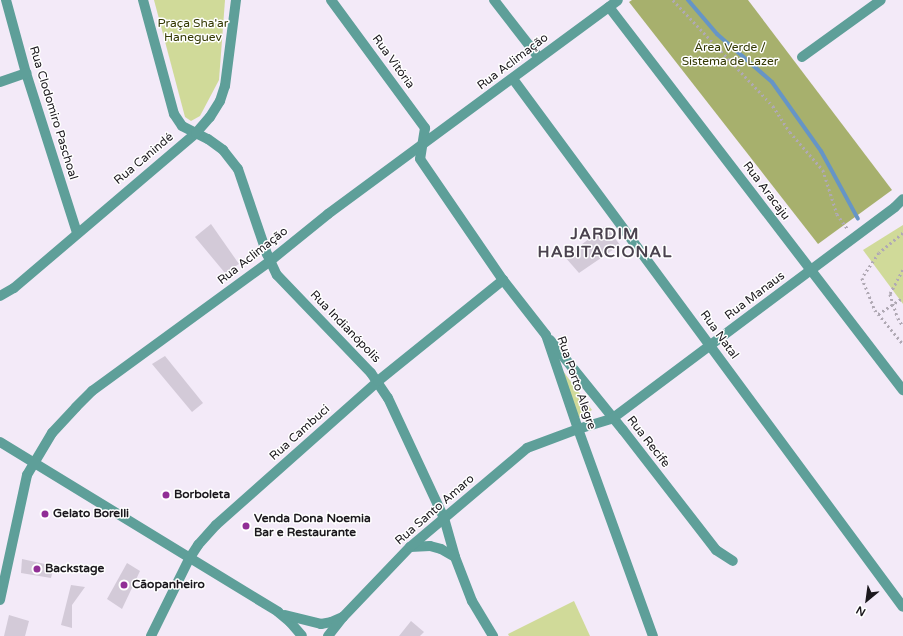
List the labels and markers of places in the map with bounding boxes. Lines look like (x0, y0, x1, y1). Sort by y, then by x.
place label: Borboleta (174, 488, 230, 502)
marker: Borboleta (161, 490, 171, 500)
place label: Gelato Borelli (53, 507, 129, 521)
marker: Gelato Borelli (40, 509, 50, 519)
place label: Venda Dona Noemia Bar e Restaurante (254, 512, 371, 540)
marker: Venda Dona Noemia Bar e Restaurante (241, 521, 251, 531)
place label: Backstage (45, 562, 104, 576)
marker: Backstage (32, 564, 42, 574)
place label: Cãopanheiro (132, 578, 205, 592)
marker: Cãopanheiro (119, 580, 129, 590)

